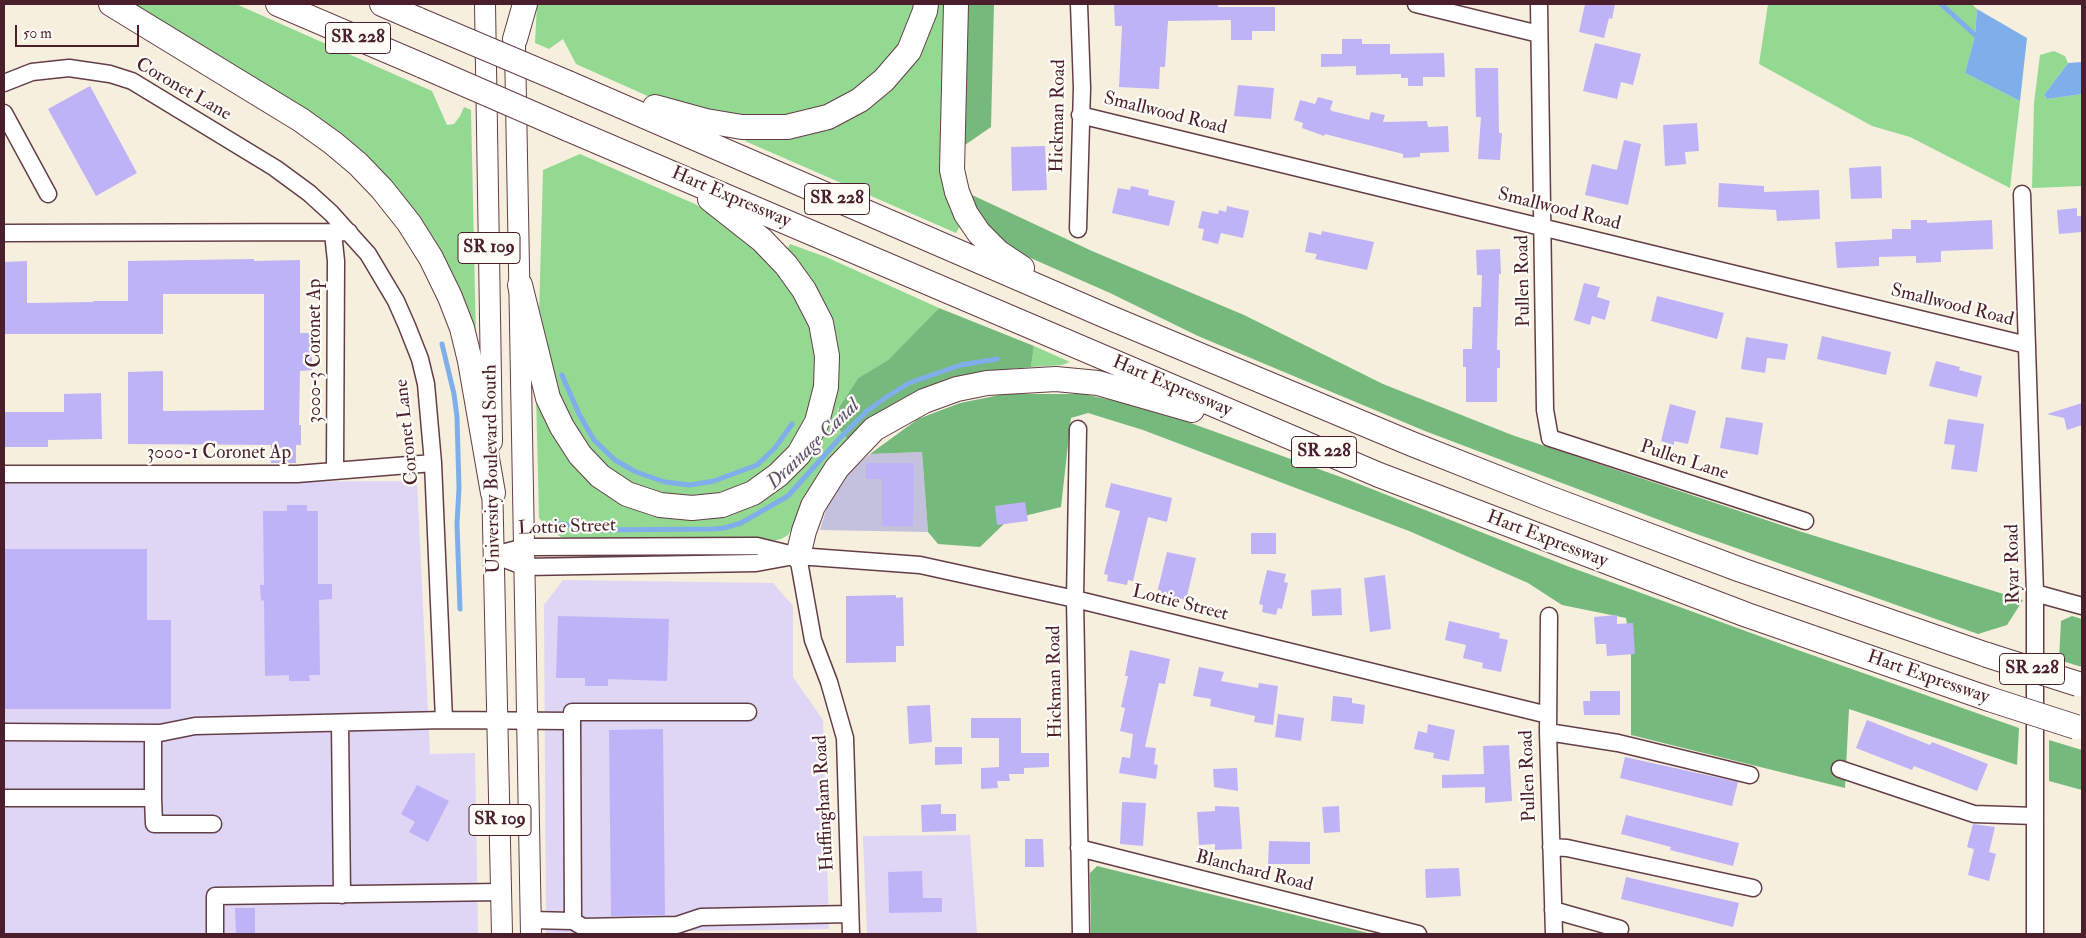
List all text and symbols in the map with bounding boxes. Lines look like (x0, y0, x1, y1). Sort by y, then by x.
scale bar (18, 15, 141, 47)
road number: SR 228 (326, 22, 390, 54)
text: 50 m (23, 24, 52, 43)
street label: Coronet Lane (131, 54, 235, 126)
street label: Hickman Road (1047, 59, 1071, 173)
street label: Smallwood Road (1101, 88, 1229, 140)
street label: Hart Expressway (668, 163, 794, 233)
road number: SR 228 (804, 183, 870, 214)
street label: Smallwood Road (1495, 184, 1623, 236)
road number: SR 109 (458, 232, 520, 264)
street label: Pullen Road (1512, 235, 1536, 327)
street label: 3000-3 Coronet Ap (305, 279, 327, 423)
street label: Smallwood Road (1888, 280, 2016, 332)
street label: Hart Expressway (1109, 352, 1235, 422)
street label: University Boulevard South (480, 364, 506, 574)
street label: Coronet Lane (391, 378, 425, 486)
water label: Drainage Canal (763, 395, 865, 495)
street label: Pullen Lane (1637, 436, 1731, 486)
road number: SR 228 (1292, 437, 1356, 468)
street label: 3000-1 Coronet Ap (147, 443, 291, 465)
street label: Hart Expressway (1483, 506, 1611, 574)
street label: Lottie Street (518, 515, 616, 541)
street label: Ryar Road (2002, 524, 2026, 604)
street label: Lottie Street (1130, 581, 1230, 627)
street label: Hickman Road (1044, 625, 1068, 739)
street label: Hart Expressway (1864, 646, 1992, 710)
road number: SR 228 (2000, 654, 2064, 684)
street label: Pullen Road (1516, 730, 1542, 822)
street label: Huffingham Road (810, 735, 840, 871)
road number: SR 109 (469, 804, 531, 836)
street label: Blanchard Road (1193, 846, 1315, 898)

